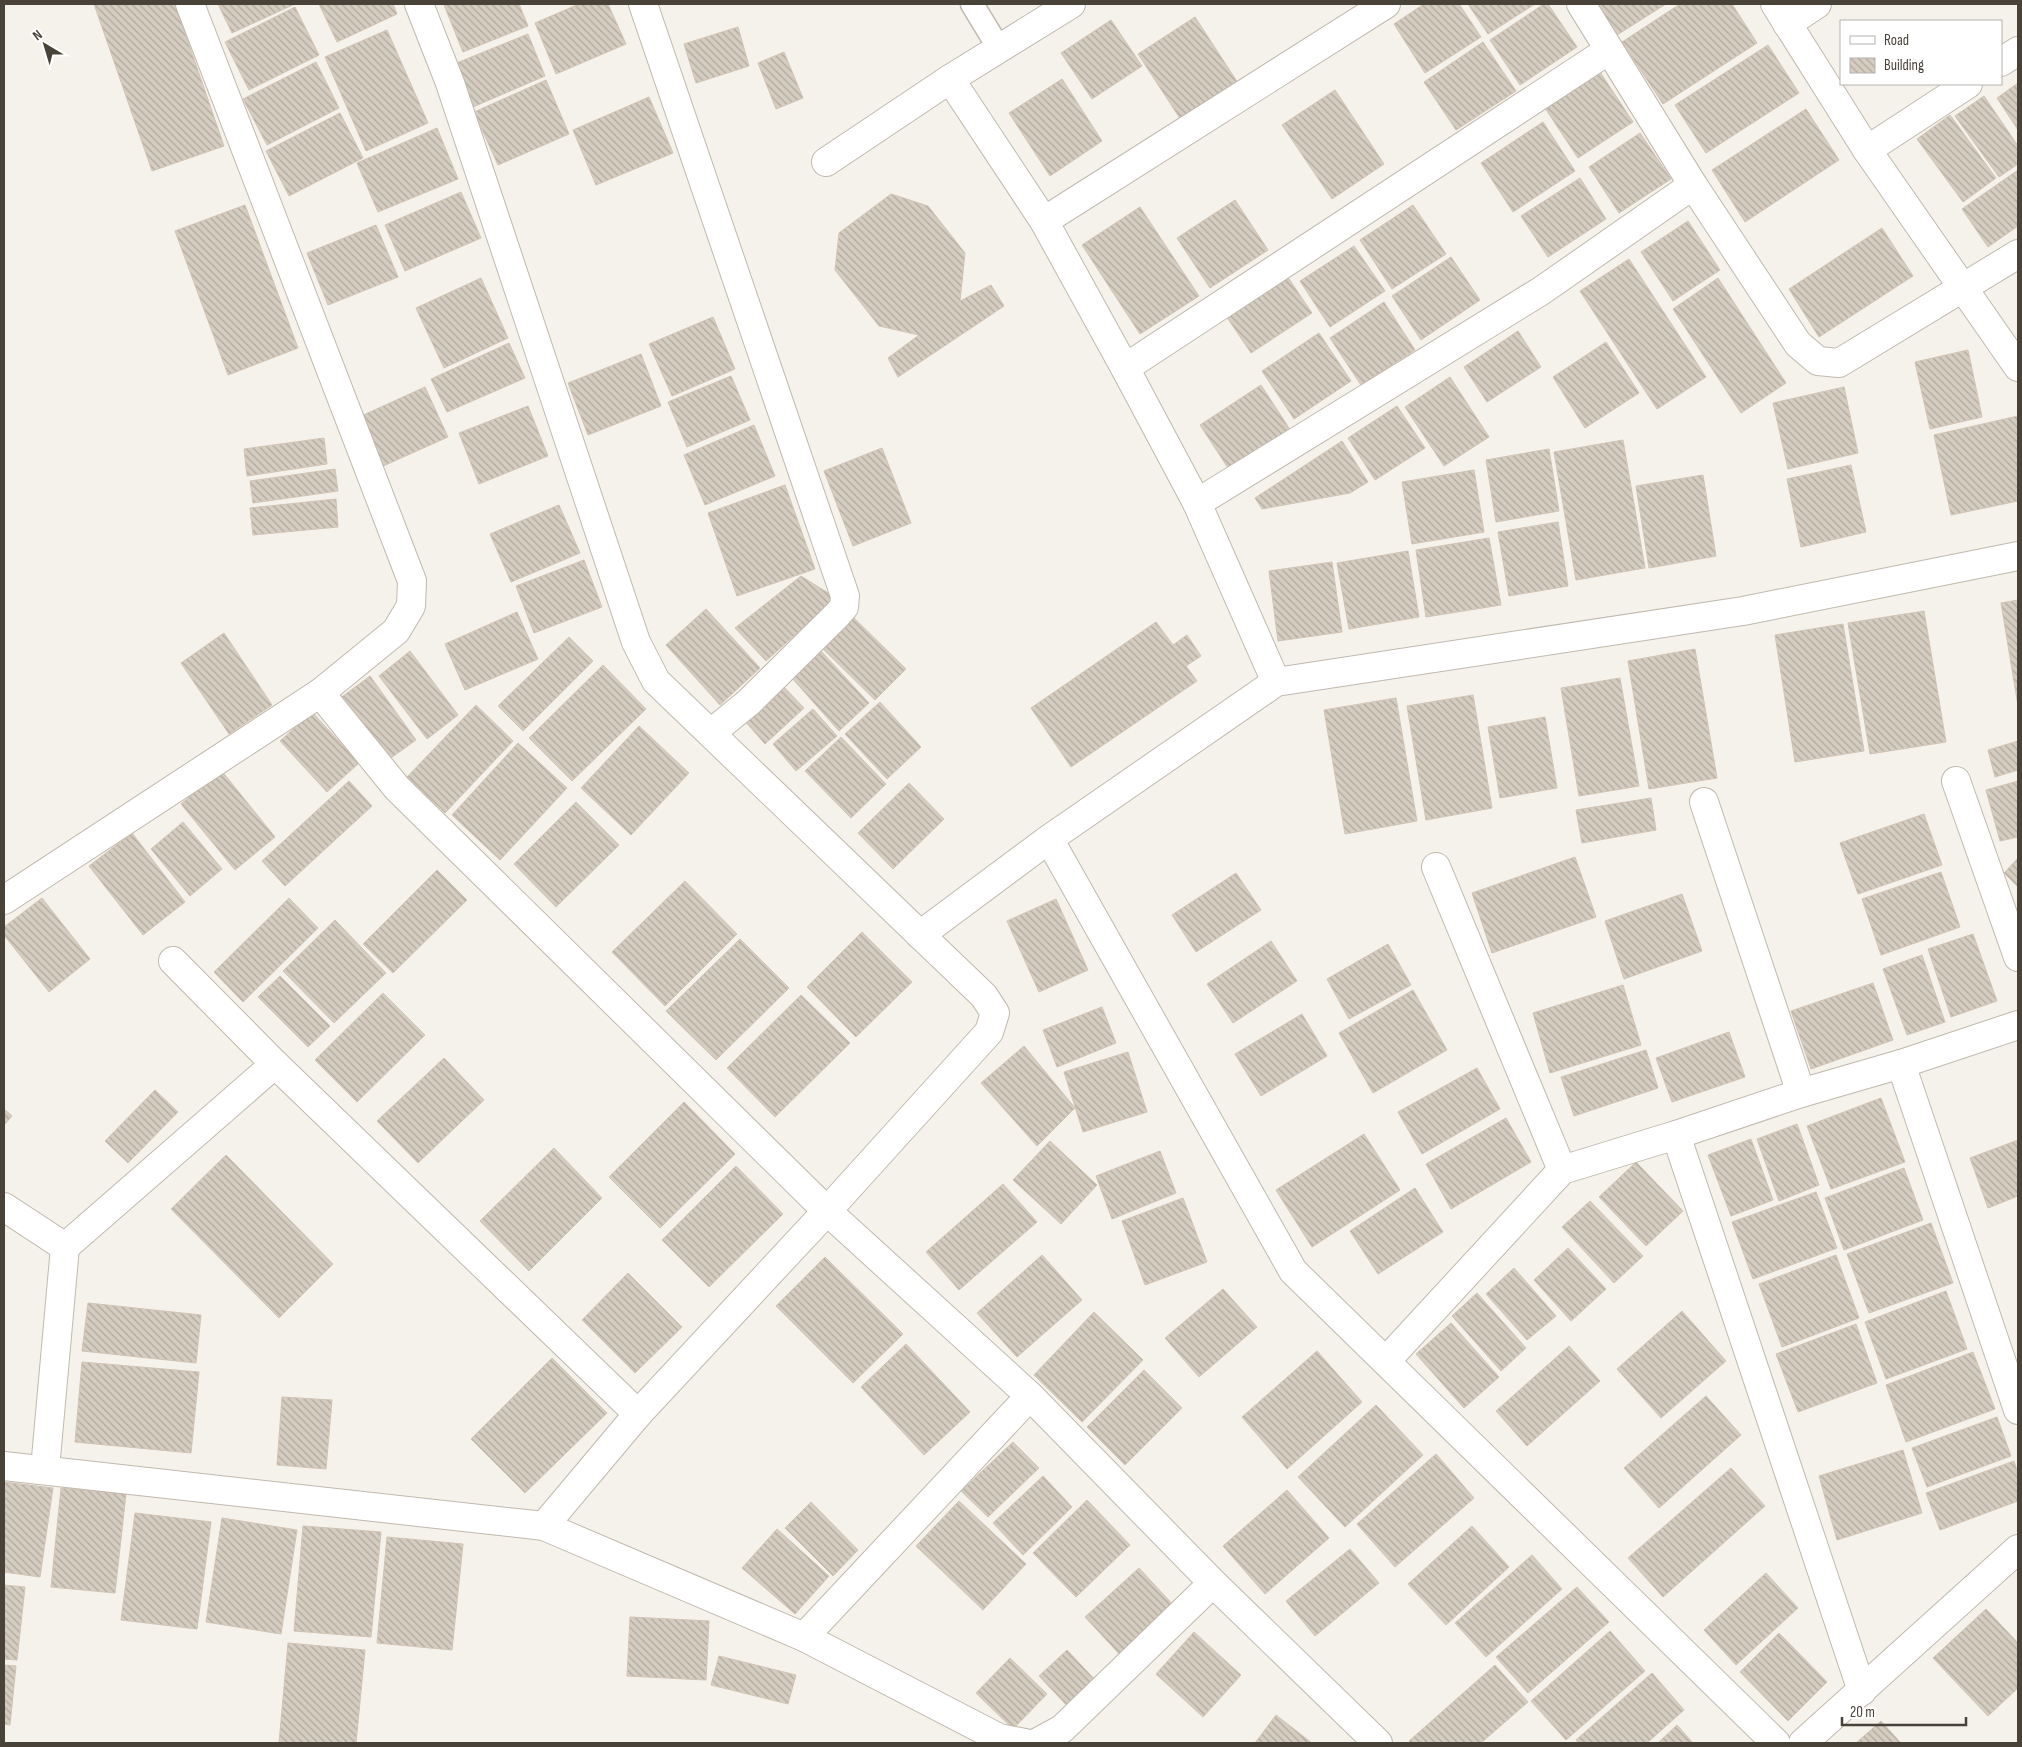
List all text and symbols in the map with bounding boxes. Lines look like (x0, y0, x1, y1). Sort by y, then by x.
north arrow (20, 20, 70, 70)
legend (1840, 20, 2002, 85)
text: N (29, 26, 45, 44)
text: Road (1884, 31, 1909, 50)
text: Building (1884, 56, 1924, 75)
scale bar (1842, 1694, 1966, 1726)
text: 20 m (1850, 1703, 1875, 1722)

